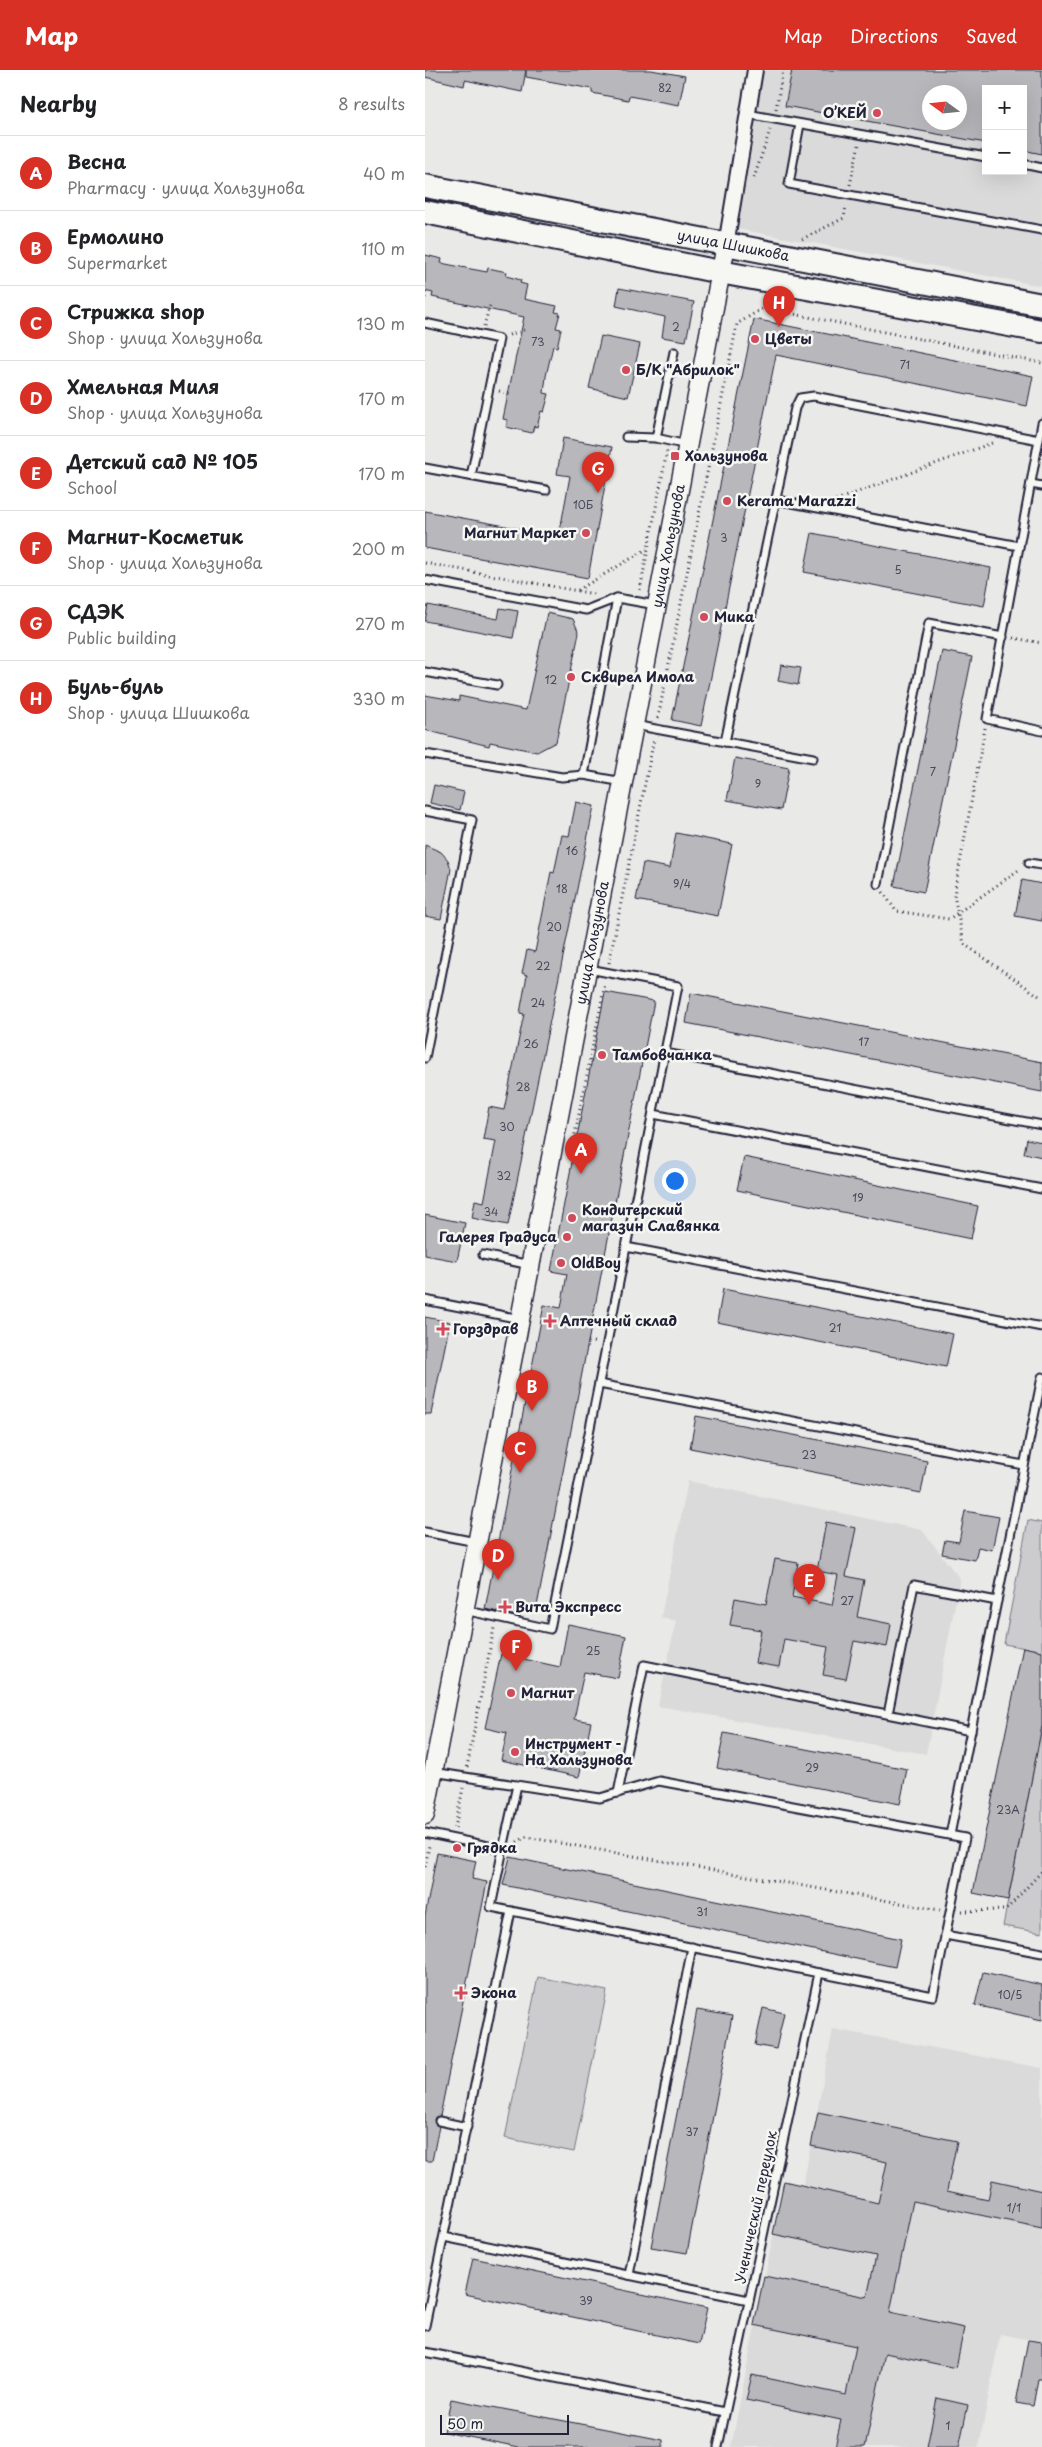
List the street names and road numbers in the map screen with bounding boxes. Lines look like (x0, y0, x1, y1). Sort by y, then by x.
street label: улица Шишкова (676, 224, 792, 266)
street label: улица Хользунова (646, 482, 690, 610)
street label: улица Хользунова (570, 879, 614, 1006)
street label: Ученический переулок (729, 2128, 782, 2285)

